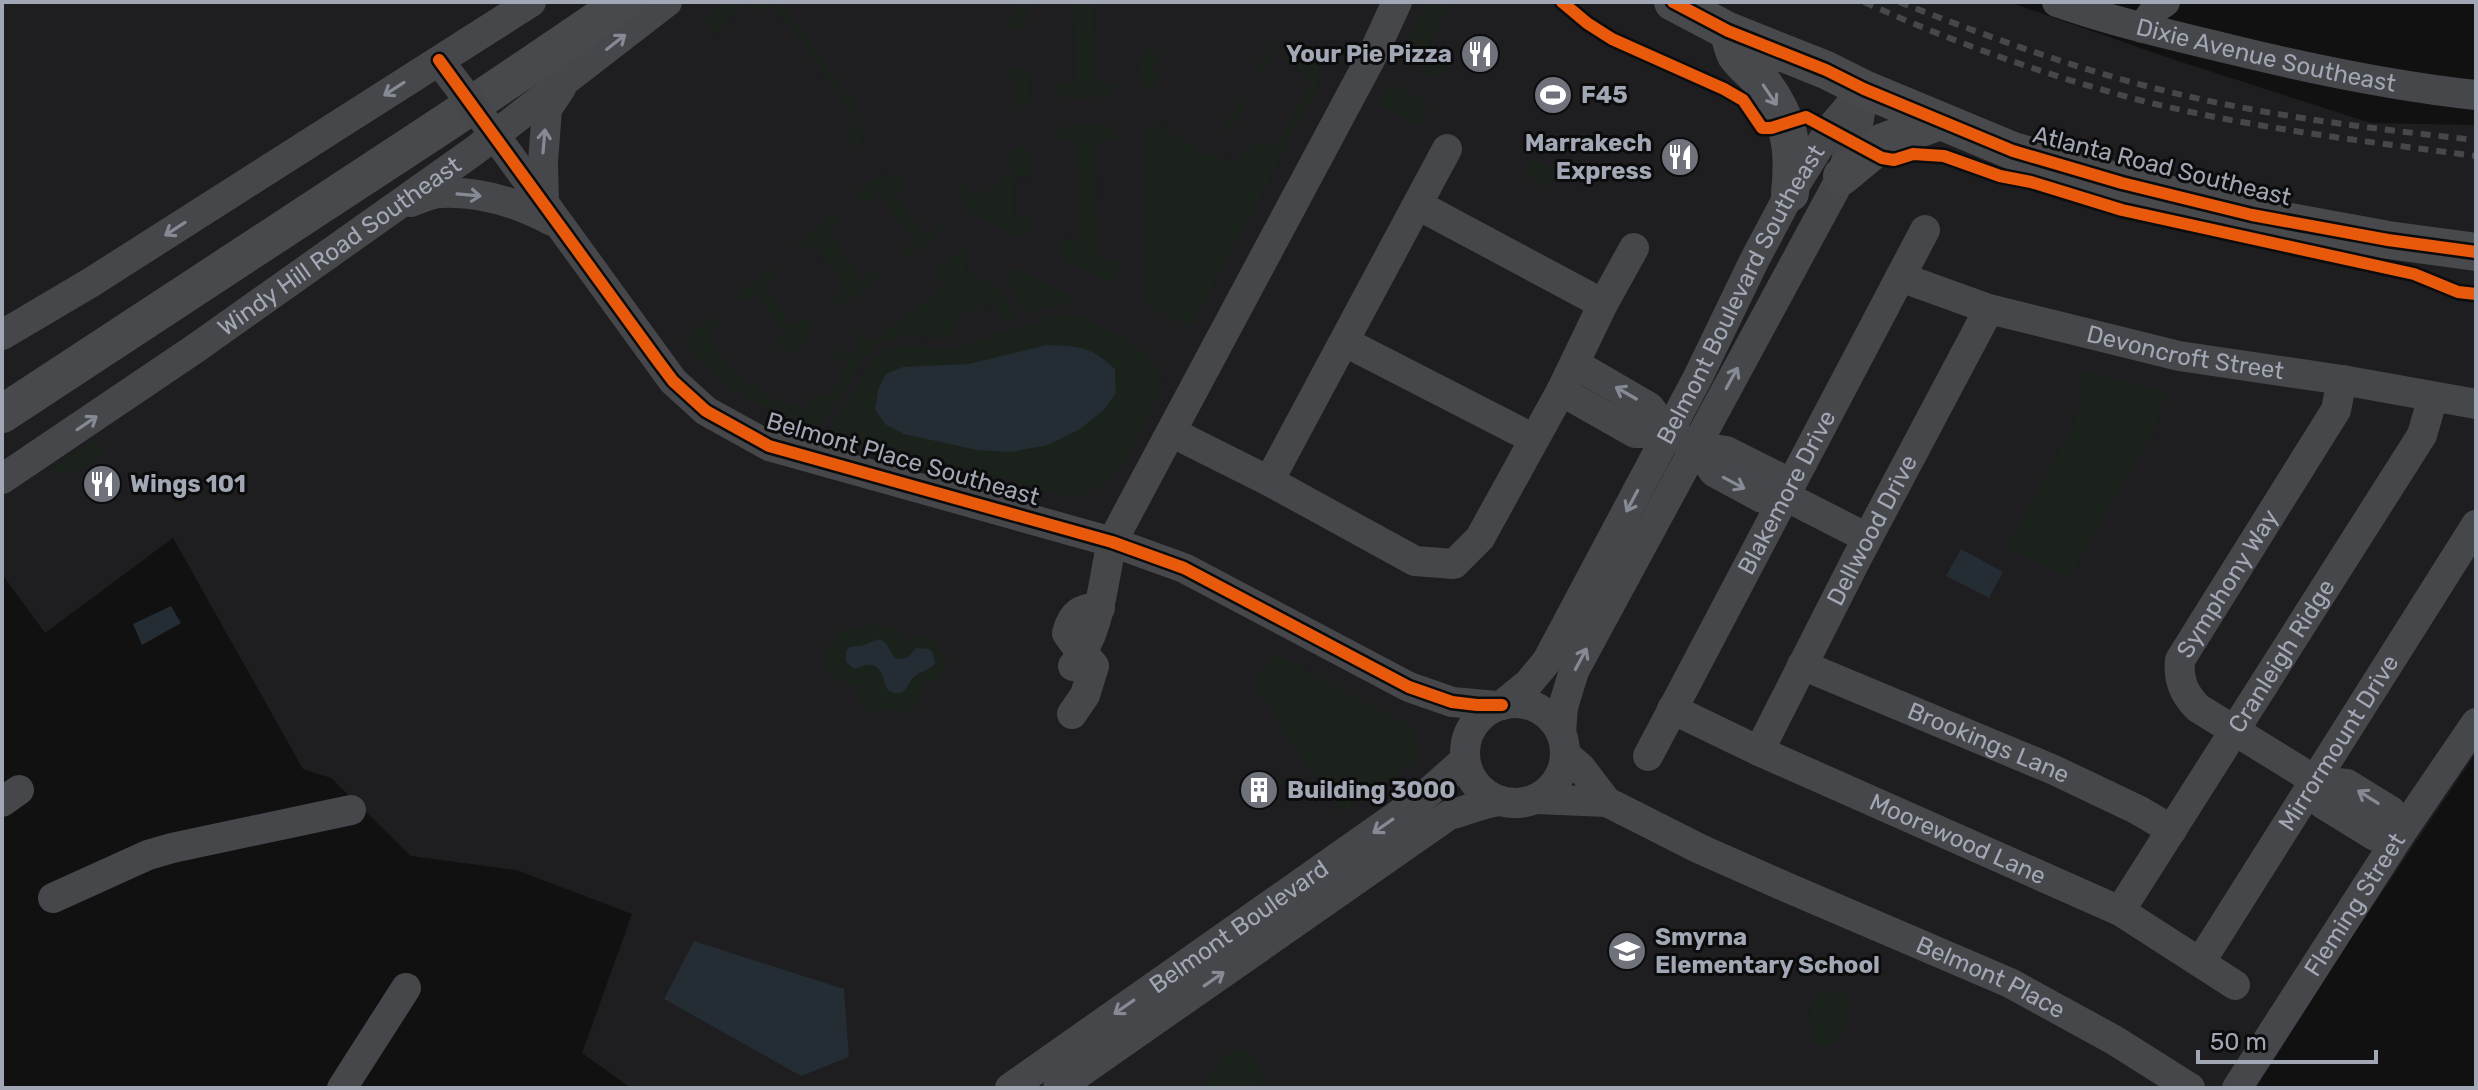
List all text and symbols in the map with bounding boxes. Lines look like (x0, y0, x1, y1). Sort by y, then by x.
street label: Dixie Avenue Southeast (2133, 13, 2398, 98)
one-way arrow (605, 33, 626, 50)
restaurant icon: Your Pie Pizza (1459, 33, 1501, 75)
place label: Your Pie Pizza (1286, 40, 1452, 68)
sports icon: F45 (1532, 74, 1574, 116)
one-way arrow (384, 81, 406, 97)
place label: F45 (1581, 81, 1628, 109)
one-way arrow (1762, 83, 1779, 105)
street label: Atlanta Road Southeast (2030, 120, 2294, 212)
one-way arrow (537, 128, 552, 154)
place label: Marrakech Express (1525, 129, 1652, 185)
restaurant icon: Marrakech Express (1659, 136, 1701, 178)
street label: Belmont Boulevard Southeast (1651, 140, 1831, 449)
street label: Windy Hill Road Southeast (213, 151, 466, 342)
one-way arrow (455, 188, 482, 203)
one-way arrow (164, 221, 187, 237)
street label: Devoncroft Street (2084, 320, 2286, 385)
one-way arrow (1725, 366, 1740, 390)
one-way arrow (1615, 385, 1638, 401)
street label: Blakemore Drive (1732, 405, 1842, 579)
street label: Belmont Place Southeast (763, 407, 1043, 511)
one-way arrow (75, 414, 97, 431)
street label: Dellwood Drive (1821, 450, 1923, 610)
restaurant icon: Wings 101 (81, 463, 123, 505)
place label: Wings 101 (130, 470, 246, 498)
one-way arrow (1721, 476, 1745, 491)
one-way arrow (1624, 489, 1640, 513)
street label: Symphony Way (2171, 504, 2284, 663)
street label: Cranleigh Ridge (2223, 574, 2341, 738)
one-way arrow (1573, 647, 1589, 671)
street label: Mirrormount Drive (2273, 650, 2405, 836)
street label: Brookings Lane (1903, 697, 2074, 789)
building icon: Building 3000 (1238, 769, 1280, 811)
place label: Building 3000 (1287, 776, 1456, 804)
street label: Moorewood Lane (1865, 788, 2050, 890)
one-way arrow (2357, 789, 2380, 805)
one-way arrow (1372, 818, 1394, 834)
street label: Fleming Street (2299, 828, 2411, 981)
street label: Belmont Boulevard (1144, 854, 1334, 999)
place label: Smyrna Elementary School (1655, 923, 1880, 979)
school or university icon: Smyrna Elementary School (1606, 930, 1648, 972)
street label: Belmont Place (1912, 930, 2070, 1024)
one-way arrow (1203, 971, 1225, 987)
one-way arrow (1113, 999, 1135, 1015)
scale bar (2198, 1014, 2376, 1064)
text: 50 m (2210, 1028, 2267, 1056)

